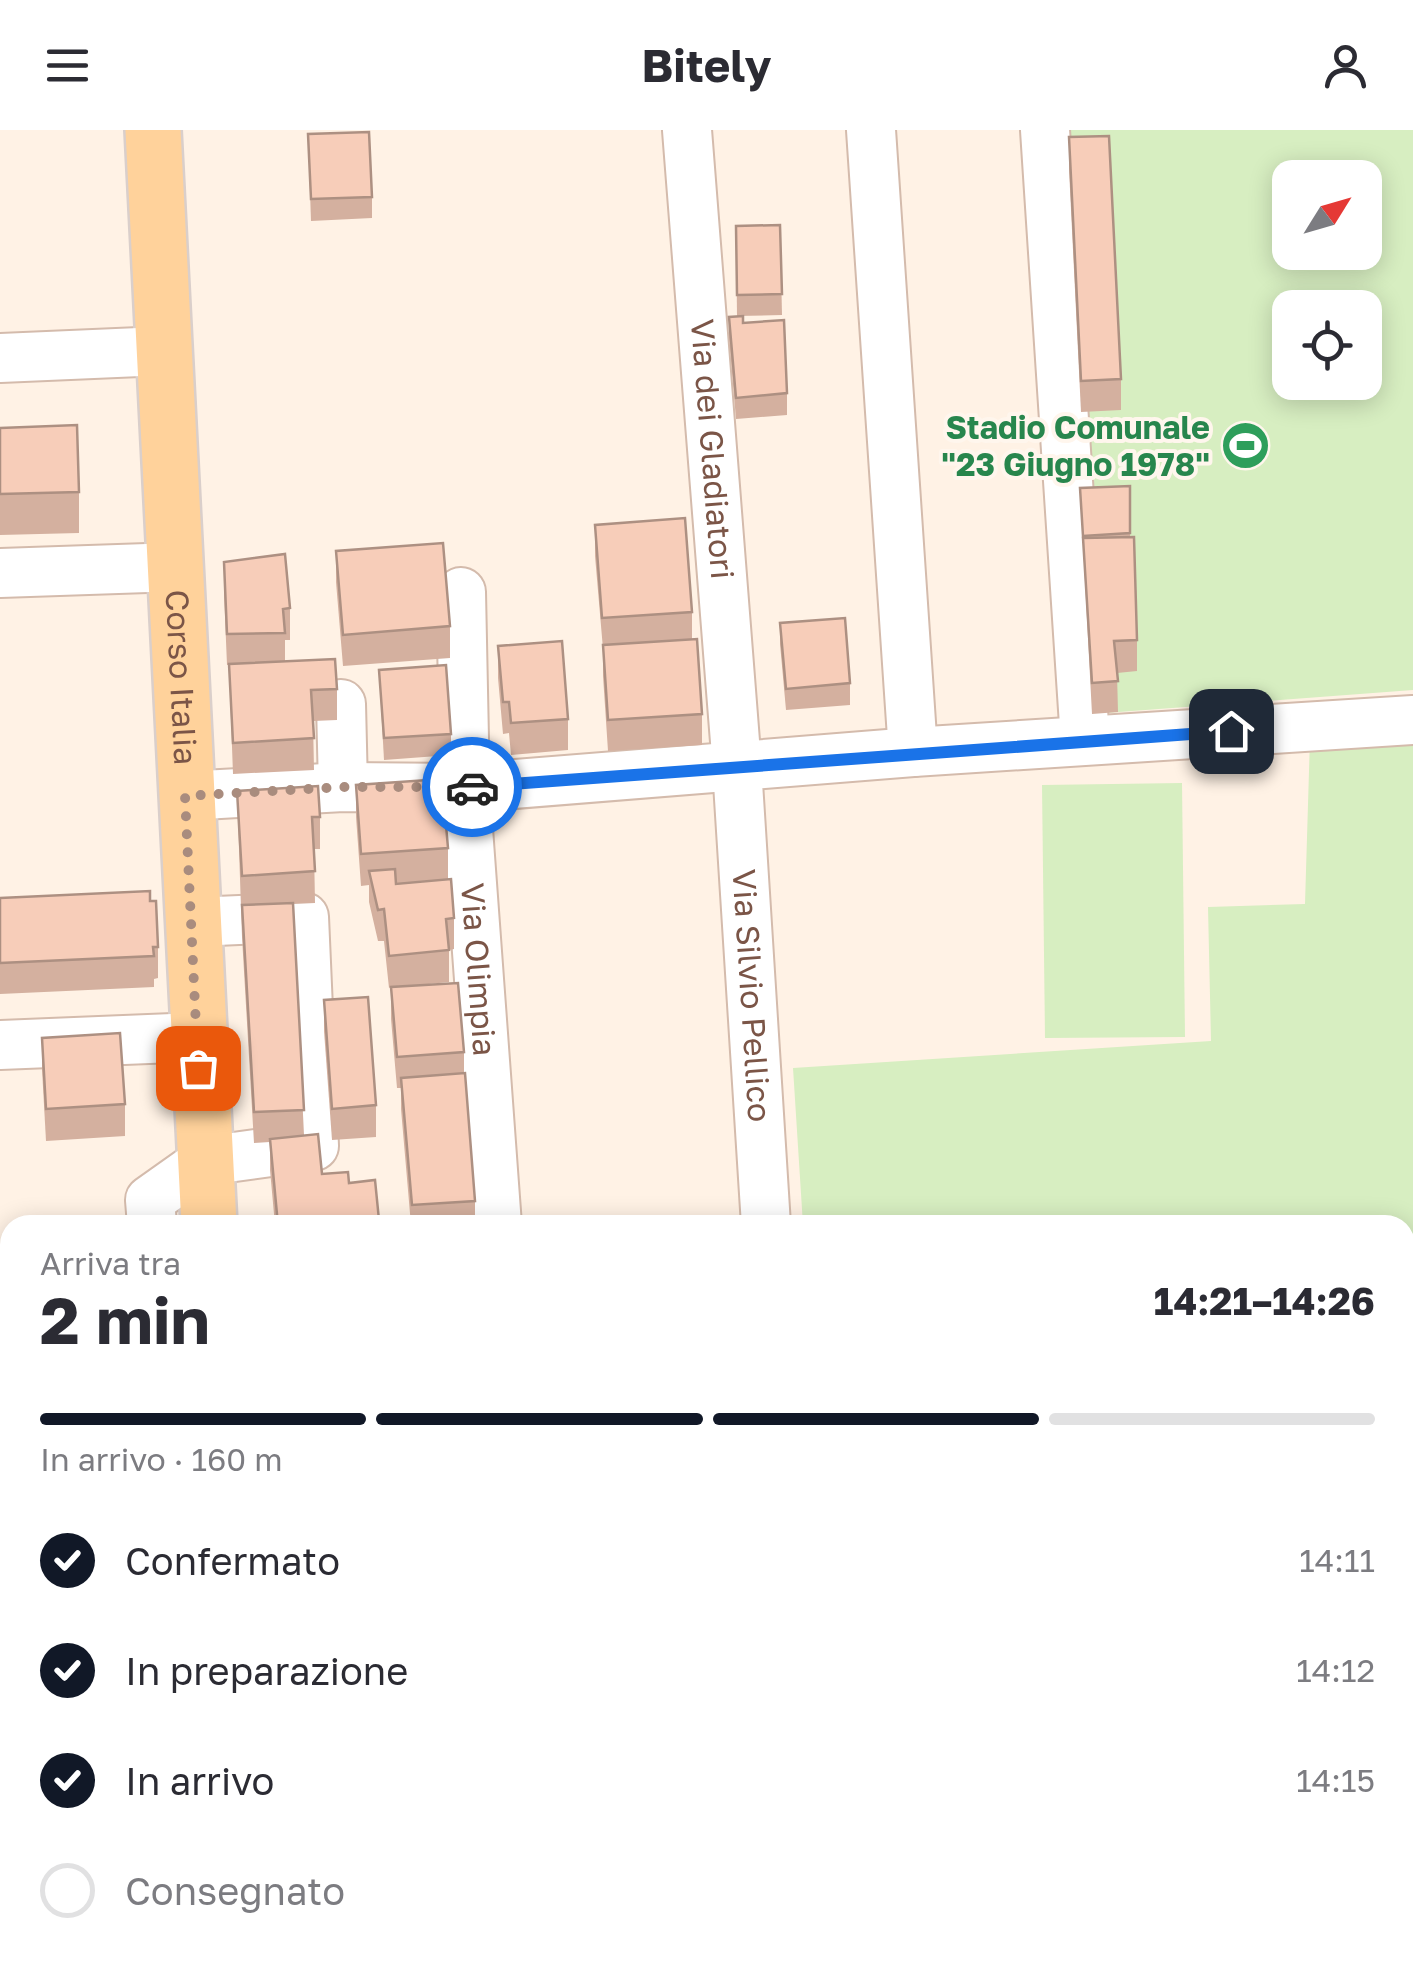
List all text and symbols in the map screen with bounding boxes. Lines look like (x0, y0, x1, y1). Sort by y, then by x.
icon: menu (40, 38, 95, 93)
text: Bitely (642, 38, 771, 92)
icon: person (1318, 38, 1373, 93)
north arrow (1272, 160, 1382, 270)
map controls (1272, 160, 1382, 400)
button: locate (1272, 290, 1382, 400)
street label: Via dei Gladiatori (684, 317, 742, 581)
place label: Stadio Comunale "23 Giugno 1978" (941, 408, 1210, 483)
sports icon: Stadio Comunale "23 Giugno 1978" (1219, 420, 1271, 472)
street label: Corso Italia (159, 589, 205, 766)
pin (1189, 689, 1274, 774)
icon: home (1204, 704, 1259, 759)
courier (422, 737, 522, 837)
icon: car (445, 760, 500, 815)
street label: Via Silvio Pellico (726, 868, 779, 1123)
street label: Via Olimpia (454, 882, 505, 1057)
pin (156, 1026, 241, 1111)
icon: bag (171, 1041, 226, 1096)
text: Arriva tra (40, 1244, 181, 1282)
text: 14:21–14:26 (1154, 1278, 1375, 1323)
text: 2 min (40, 1280, 210, 1358)
text: In arrivo · 160 m (40, 1440, 282, 1478)
icon: check (40, 1533, 95, 1588)
text: Confermato (125, 1538, 340, 1583)
text: 14:11 (1299, 1541, 1375, 1579)
icon: check (40, 1643, 95, 1698)
text: In preparazione (125, 1648, 408, 1693)
text: 14:12 (1296, 1651, 1375, 1689)
icon: check (40, 1753, 95, 1808)
text: In arrivo (125, 1758, 274, 1803)
text: 14:15 (1296, 1761, 1375, 1799)
text: Consegnato (125, 1868, 345, 1913)

